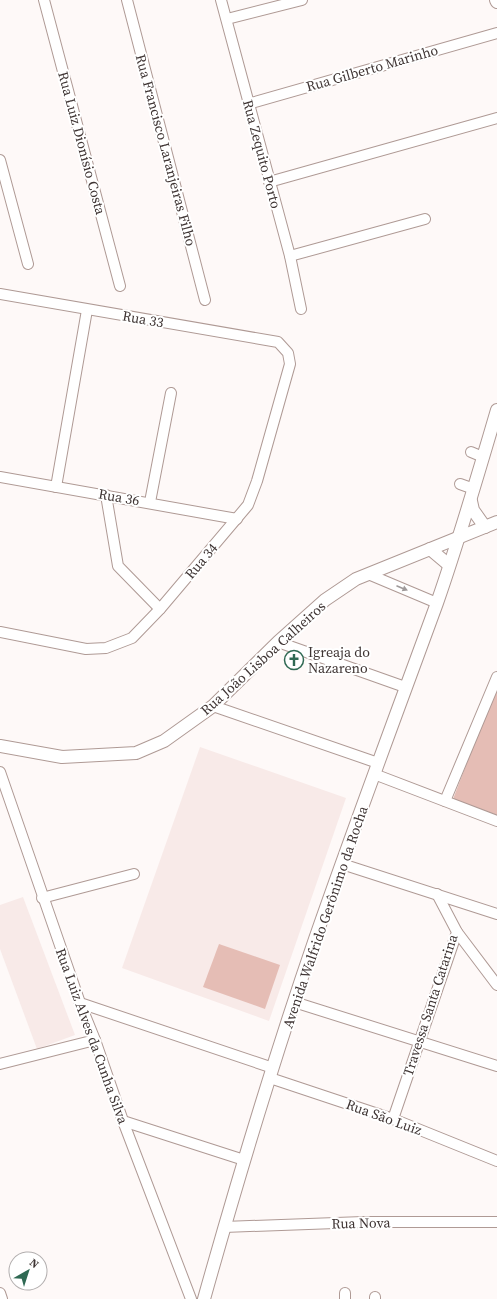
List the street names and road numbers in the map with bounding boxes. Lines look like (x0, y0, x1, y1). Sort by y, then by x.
street label: Rua Gilberto Marinho (304, 40, 441, 96)
street label: Rua Francisco Laranjeiras Filho (131, 52, 201, 249)
street label: Rua Luiz Dionísio Costa (53, 69, 111, 218)
street label: Rua Zequito Porto (238, 97, 286, 211)
street label: Rua 33 (121, 306, 165, 332)
street label: Rua 36 (97, 484, 141, 510)
street label: Rua 34 (180, 539, 222, 583)
street label: Rua João Lisboa Calheiros (196, 596, 330, 720)
street label: Avenida Walfrido Gerônimo da Rocha (277, 802, 373, 1031)
street label: Travessa Santa Catarina (398, 931, 463, 1078)
street label: Rua Luiz Alves da Cunha Silva (51, 945, 133, 1128)
street label: Rua São Luiz (343, 1094, 425, 1140)
street label: Rua Nova (331, 1212, 392, 1234)

